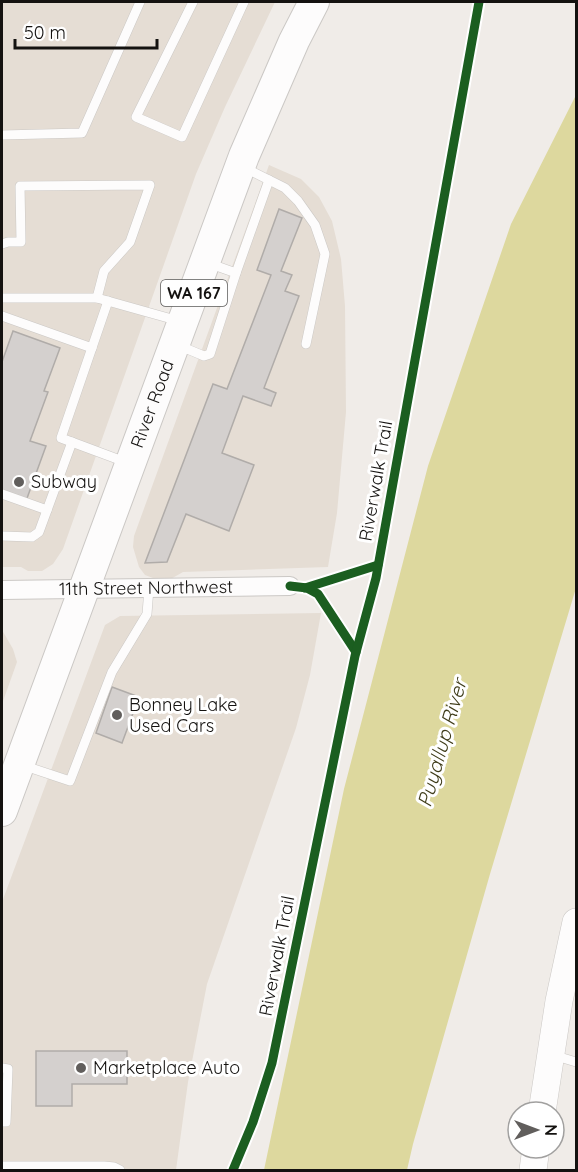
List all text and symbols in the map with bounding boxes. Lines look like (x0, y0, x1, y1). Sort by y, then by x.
scale bar (15, 12, 158, 50)
text: 50 m (24, 21, 66, 44)
road number: WA 167 (161, 280, 227, 306)
street label: River Road (125, 357, 179, 451)
street label: Riverwalk Trail (354, 419, 397, 543)
place label: Subway (31, 470, 97, 493)
marker: Subway (12, 475, 26, 489)
street label: 11th Street Northwest (59, 575, 233, 600)
water label: Puyallup River (411, 674, 472, 810)
place label: Bonney Lake Used Cars (129, 693, 238, 737)
marker: Bonney Lake Used Cars (110, 708, 124, 722)
street label: Riverwalk Trail (254, 894, 299, 1018)
place label: Marketplace Auto (93, 1056, 240, 1079)
marker: Marketplace Auto (74, 1061, 88, 1075)
north arrow (506, 1100, 566, 1160)
text: N (541, 1124, 561, 1136)

